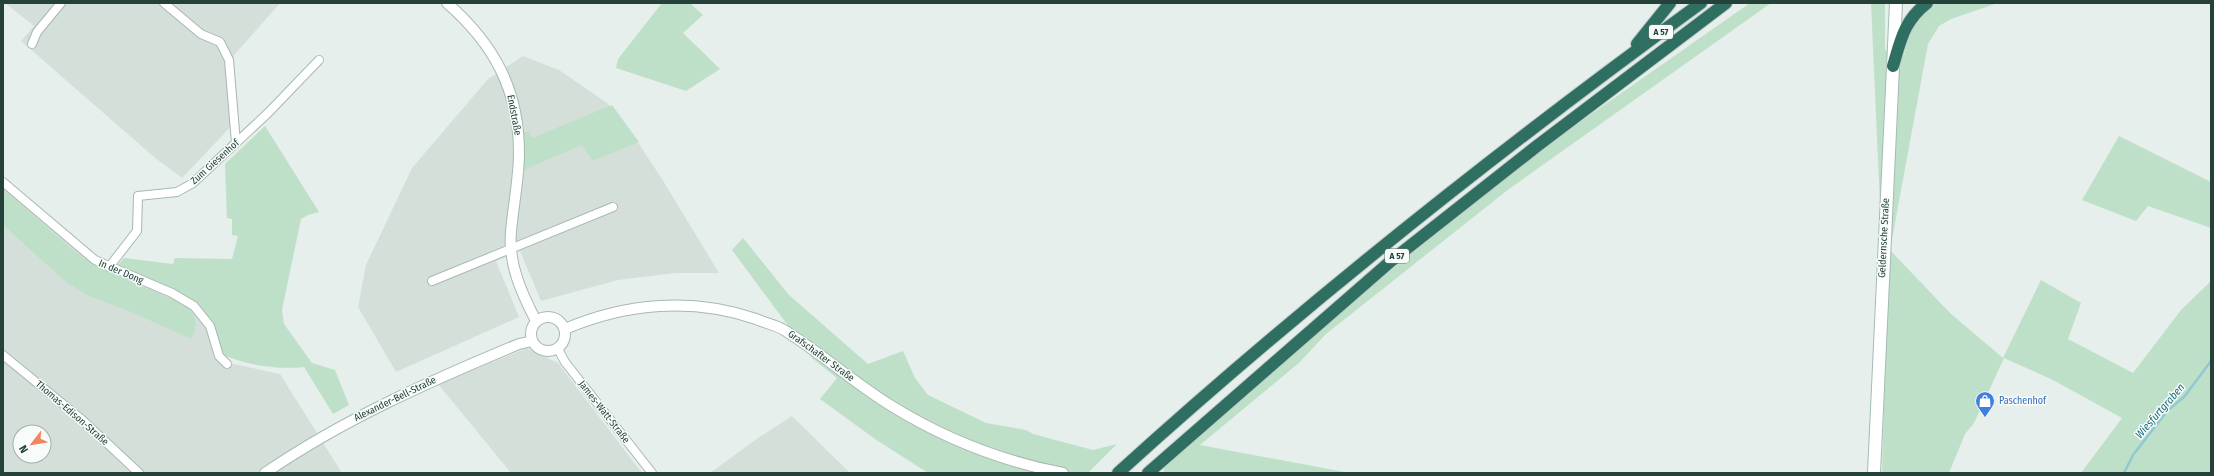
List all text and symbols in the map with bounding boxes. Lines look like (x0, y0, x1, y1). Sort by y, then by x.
road number: A 57 (1649, 25, 1673, 39)
street label: Endstraße (504, 94, 524, 136)
street label: Zum Giesenhof (188, 136, 242, 187)
street label: Geldernsche Straße (1876, 198, 1892, 278)
road number: A 57 (1385, 249, 1409, 263)
street label: In der Dong (97, 257, 145, 287)
street label: Grafschafter Straße (785, 328, 857, 384)
street label: Alexander-Bell-Straße (352, 374, 438, 424)
street label: Thomas-Edison-Straße (33, 378, 111, 448)
street label: James-Watt-Straße (576, 378, 632, 446)
water label: Wiesfurtgraben (2133, 381, 2188, 441)
shop icon: Paschenhof (1974, 390, 1996, 418)
place label: Paschenhof (1999, 395, 2047, 407)
north arrow (12, 424, 52, 464)
text: N (17, 443, 31, 455)

